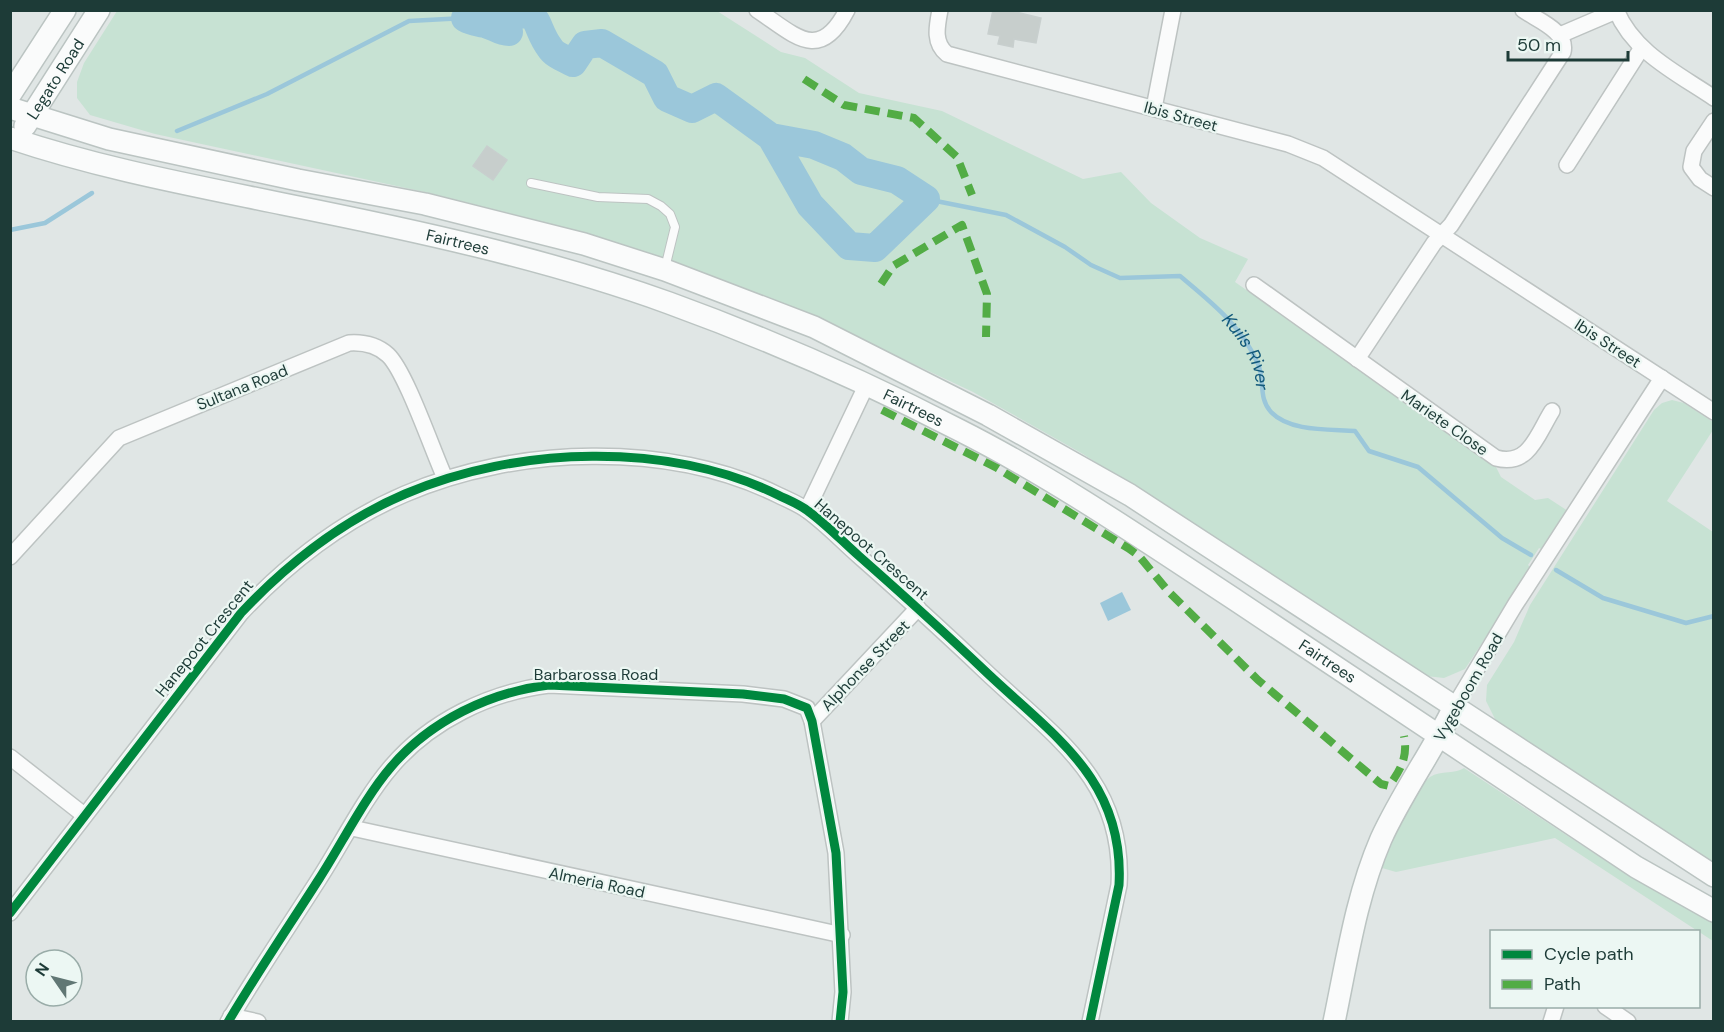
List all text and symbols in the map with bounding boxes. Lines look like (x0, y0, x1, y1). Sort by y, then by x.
scale bar (1508, 24, 1628, 62)
text: 50 m (1517, 33, 1561, 57)
street label: Legato Road (22, 35, 89, 123)
street label: Ibis Street (1142, 97, 1220, 136)
street label: Fairtrees (424, 224, 492, 260)
water label: Kuils River (1217, 308, 1274, 392)
street label: Ibis Street (1570, 314, 1645, 373)
street label: Sultana Road (194, 360, 291, 415)
street label: Fairtrees (880, 384, 947, 431)
street label: Mariete Close (1397, 385, 1492, 460)
street label: Hanepoot Crescent (810, 494, 933, 605)
street label: Hanepoot Crescent (151, 575, 258, 701)
street label: Alphonse Street (817, 615, 914, 715)
street label: Vygeboom Road (1429, 629, 1508, 745)
street label: Fairtrees (1295, 635, 1360, 688)
street label: Barbarossa Road (534, 664, 658, 685)
street label: Almeria Road (547, 862, 647, 903)
legend (1490, 930, 1700, 1008)
text: Cycle path (1544, 942, 1634, 966)
north arrow (24, 948, 84, 1008)
text: N (30, 959, 54, 980)
text: Path (1544, 972, 1581, 996)

